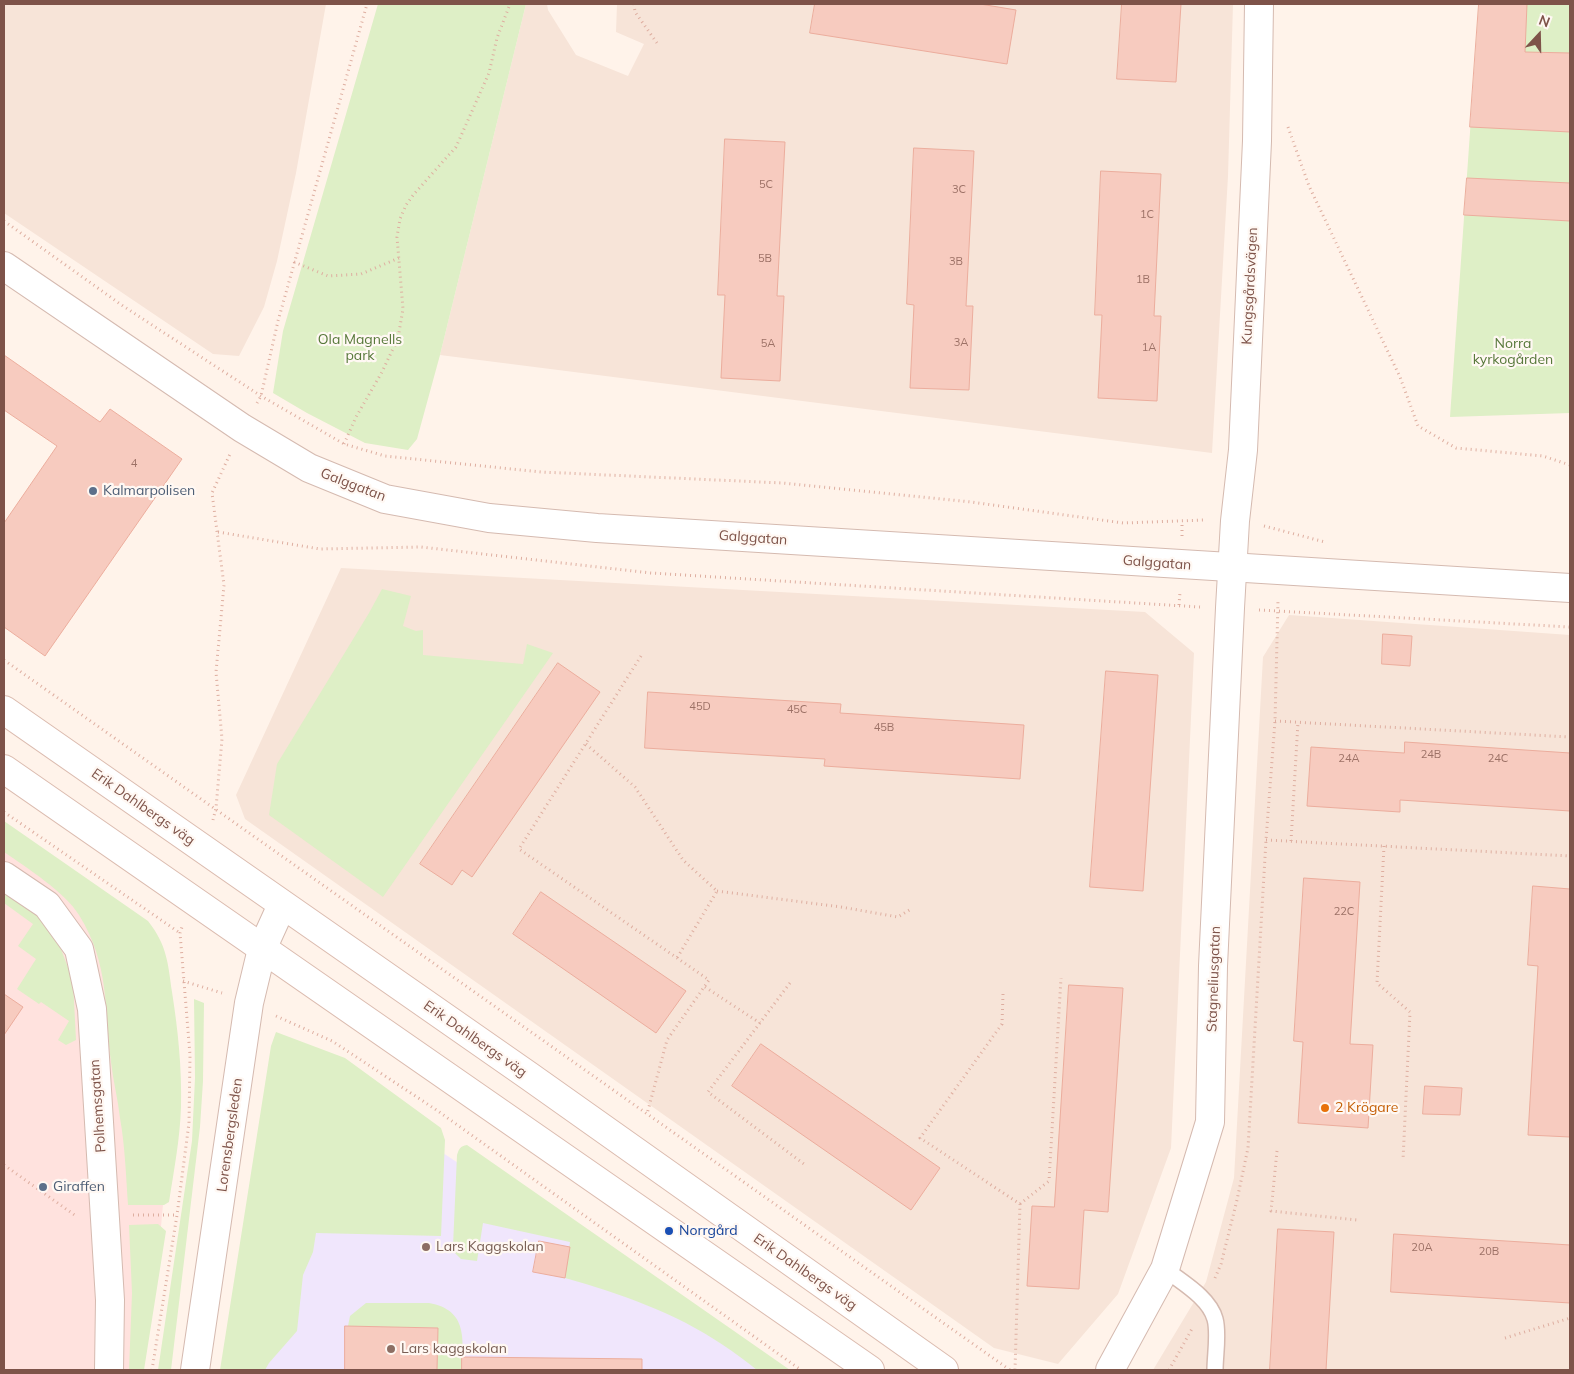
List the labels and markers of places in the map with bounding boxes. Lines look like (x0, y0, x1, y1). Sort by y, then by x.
place label: Kalmarpolisen (103, 483, 195, 499)
marker: Kalmarpolisen (87, 485, 99, 497)
place label: 2 Krögare (1335, 1100, 1398, 1116)
marker: 2 Krögare (1319, 1102, 1331, 1114)
place label: Giraffen (53, 1179, 105, 1195)
marker: Giraffen (37, 1181, 49, 1193)
place label: Norrgård (679, 1223, 738, 1239)
marker: Norrgård (663, 1225, 675, 1237)
place label: Lars Kaggskolan (436, 1239, 544, 1255)
marker: Lars Kaggskolan (420, 1241, 432, 1253)
place label: Lars kaggskolan (401, 1341, 507, 1357)
marker: Lars kaggskolan (385, 1343, 397, 1355)

